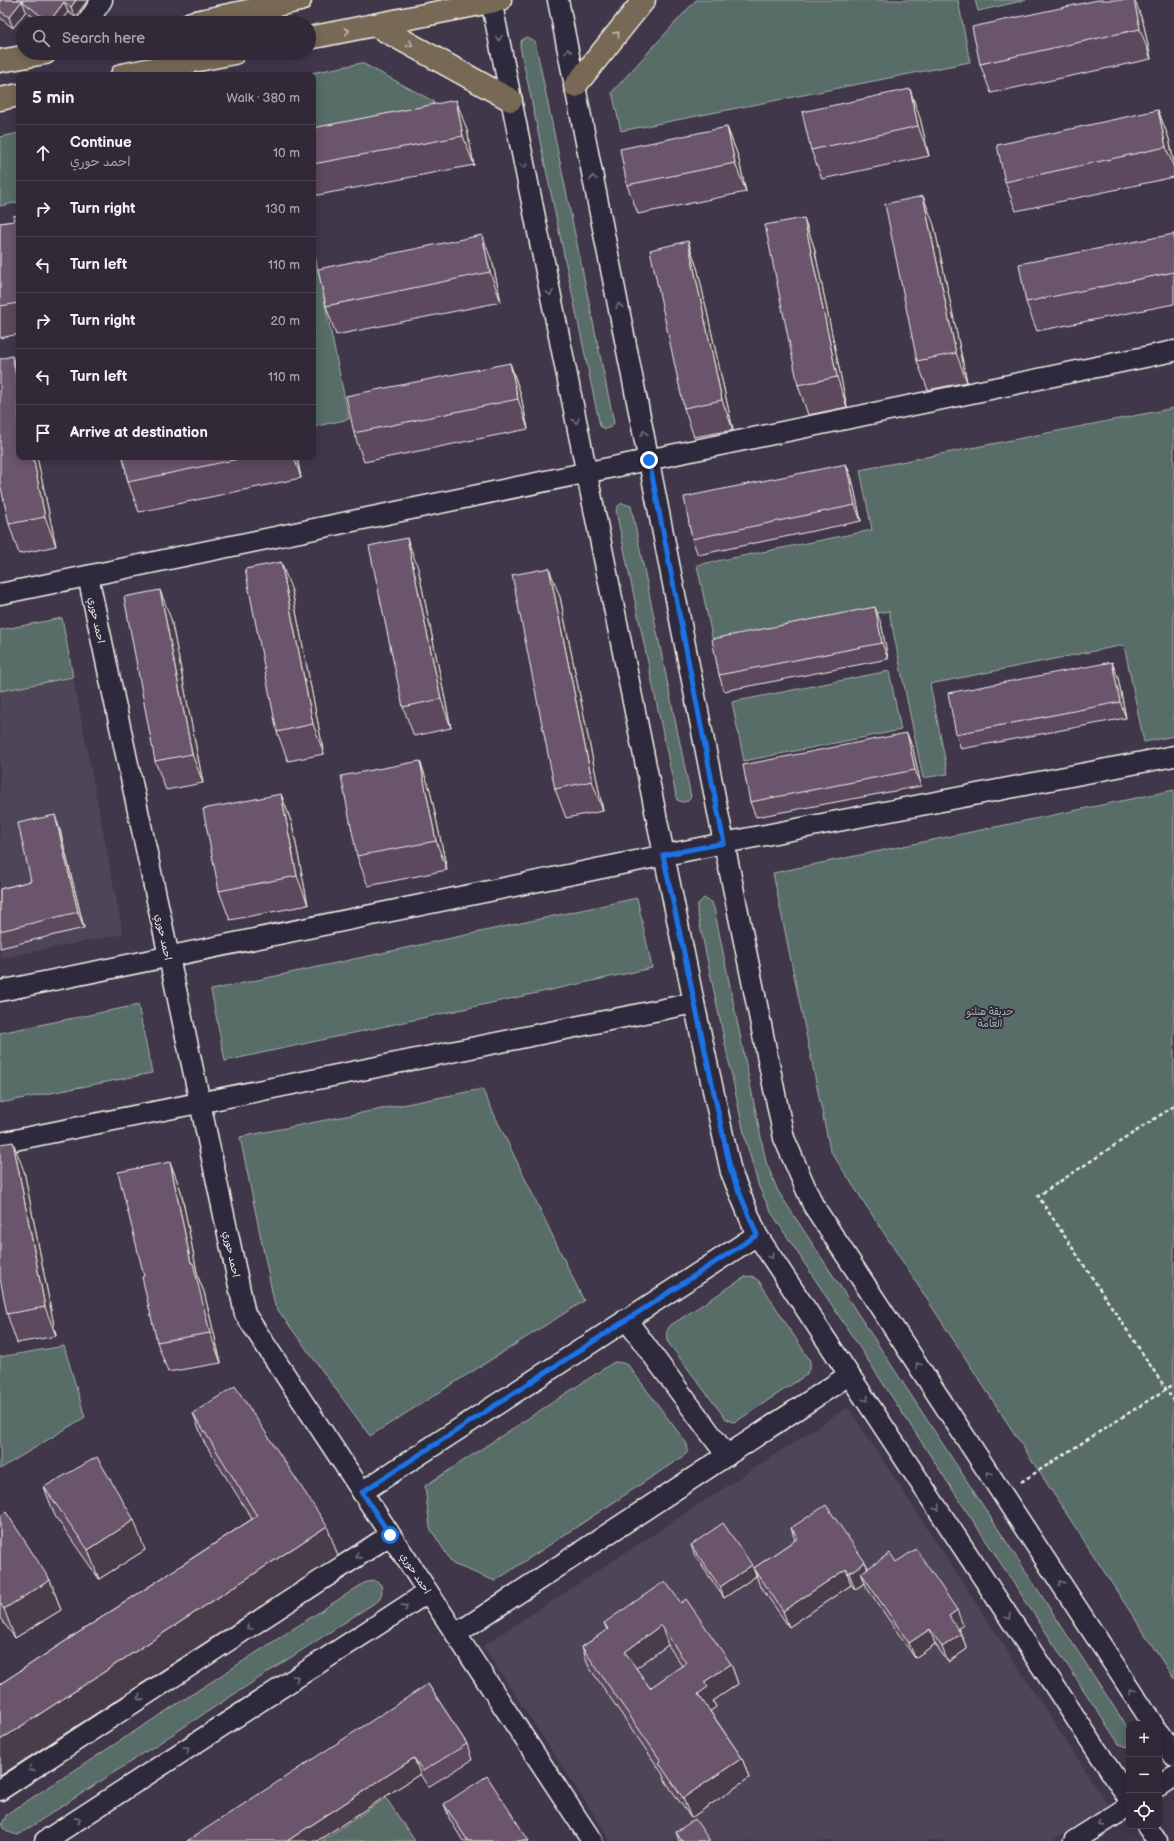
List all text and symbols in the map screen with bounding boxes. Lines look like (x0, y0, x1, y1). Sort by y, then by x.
search box (16, 16, 316, 60)
icon: search (30, 27, 52, 49)
one-way arrow (344, 27, 350, 35)
text: Search here (62, 29, 145, 48)
one-way arrow (612, 31, 619, 38)
one-way arrow (494, 35, 502, 41)
one-way arrow (405, 39, 413, 47)
one-way arrow (565, 48, 573, 54)
text: 5 min (32, 88, 75, 108)
text: Walk · 380 m (226, 90, 300, 106)
text: Continue (70, 133, 132, 152)
icon: ahead (32, 142, 54, 164)
text: 10 m (273, 145, 300, 161)
text: احمد حوري (70, 154, 130, 170)
one-way arrow (520, 163, 528, 169)
one-way arrow (590, 175, 598, 181)
icon: right (32, 198, 54, 220)
text: Turn right (70, 199, 135, 218)
text: 130 m (265, 201, 300, 217)
icon: left (32, 254, 54, 276)
text: Turn left (70, 255, 127, 274)
text: 110 m (268, 257, 300, 273)
one-way arrow (545, 290, 554, 296)
one-way arrow (615, 303, 623, 309)
icon: right (32, 310, 54, 332)
text: Turn right (70, 311, 135, 330)
text: 20 m (270, 313, 300, 329)
icon: left (32, 366, 54, 388)
text: Turn left (70, 367, 127, 386)
text: 110 m (268, 369, 300, 385)
one-way arrow (571, 417, 579, 424)
icon: arrive (32, 422, 54, 444)
text: Arrive at destination (70, 423, 208, 442)
one-way arrow (640, 430, 649, 437)
route end (640, 451, 658, 469)
street label: احمد حوري (83, 596, 107, 645)
street label: احمد حوري (150, 913, 174, 962)
park label: حديقة هنلنو العامة (965, 1006, 1014, 1030)
street label: احمد حوري (218, 1230, 242, 1279)
one-way arrow (766, 1252, 774, 1259)
one-way arrow (915, 1362, 923, 1369)
one-way arrow (861, 1395, 868, 1402)
one-way arrow (986, 1471, 994, 1478)
one-way arrow (932, 1504, 940, 1511)
route start (381, 1526, 399, 1544)
one-way arrow (355, 1551, 362, 1559)
street label: احمد حوري (396, 1551, 433, 1597)
one-way arrow (1058, 1580, 1065, 1587)
one-way arrow (401, 1604, 408, 1612)
one-way arrow (1004, 1612, 1011, 1619)
one-way arrow (246, 1622, 253, 1630)
one-way arrow (292, 1675, 299, 1683)
one-way arrow (1130, 1689, 1137, 1696)
one-way arrow (137, 1693, 144, 1701)
map controls (1126, 1721, 1162, 1829)
button: + (1126, 1721, 1162, 1757)
one-way arrow (183, 1746, 190, 1754)
button: − (1126, 1757, 1162, 1793)
one-way arrow (28, 1765, 35, 1772)
button: locate (1126, 1793, 1162, 1829)
one-way arrow (74, 1817, 81, 1825)
one-way arrow (1098, 1819, 1105, 1826)

